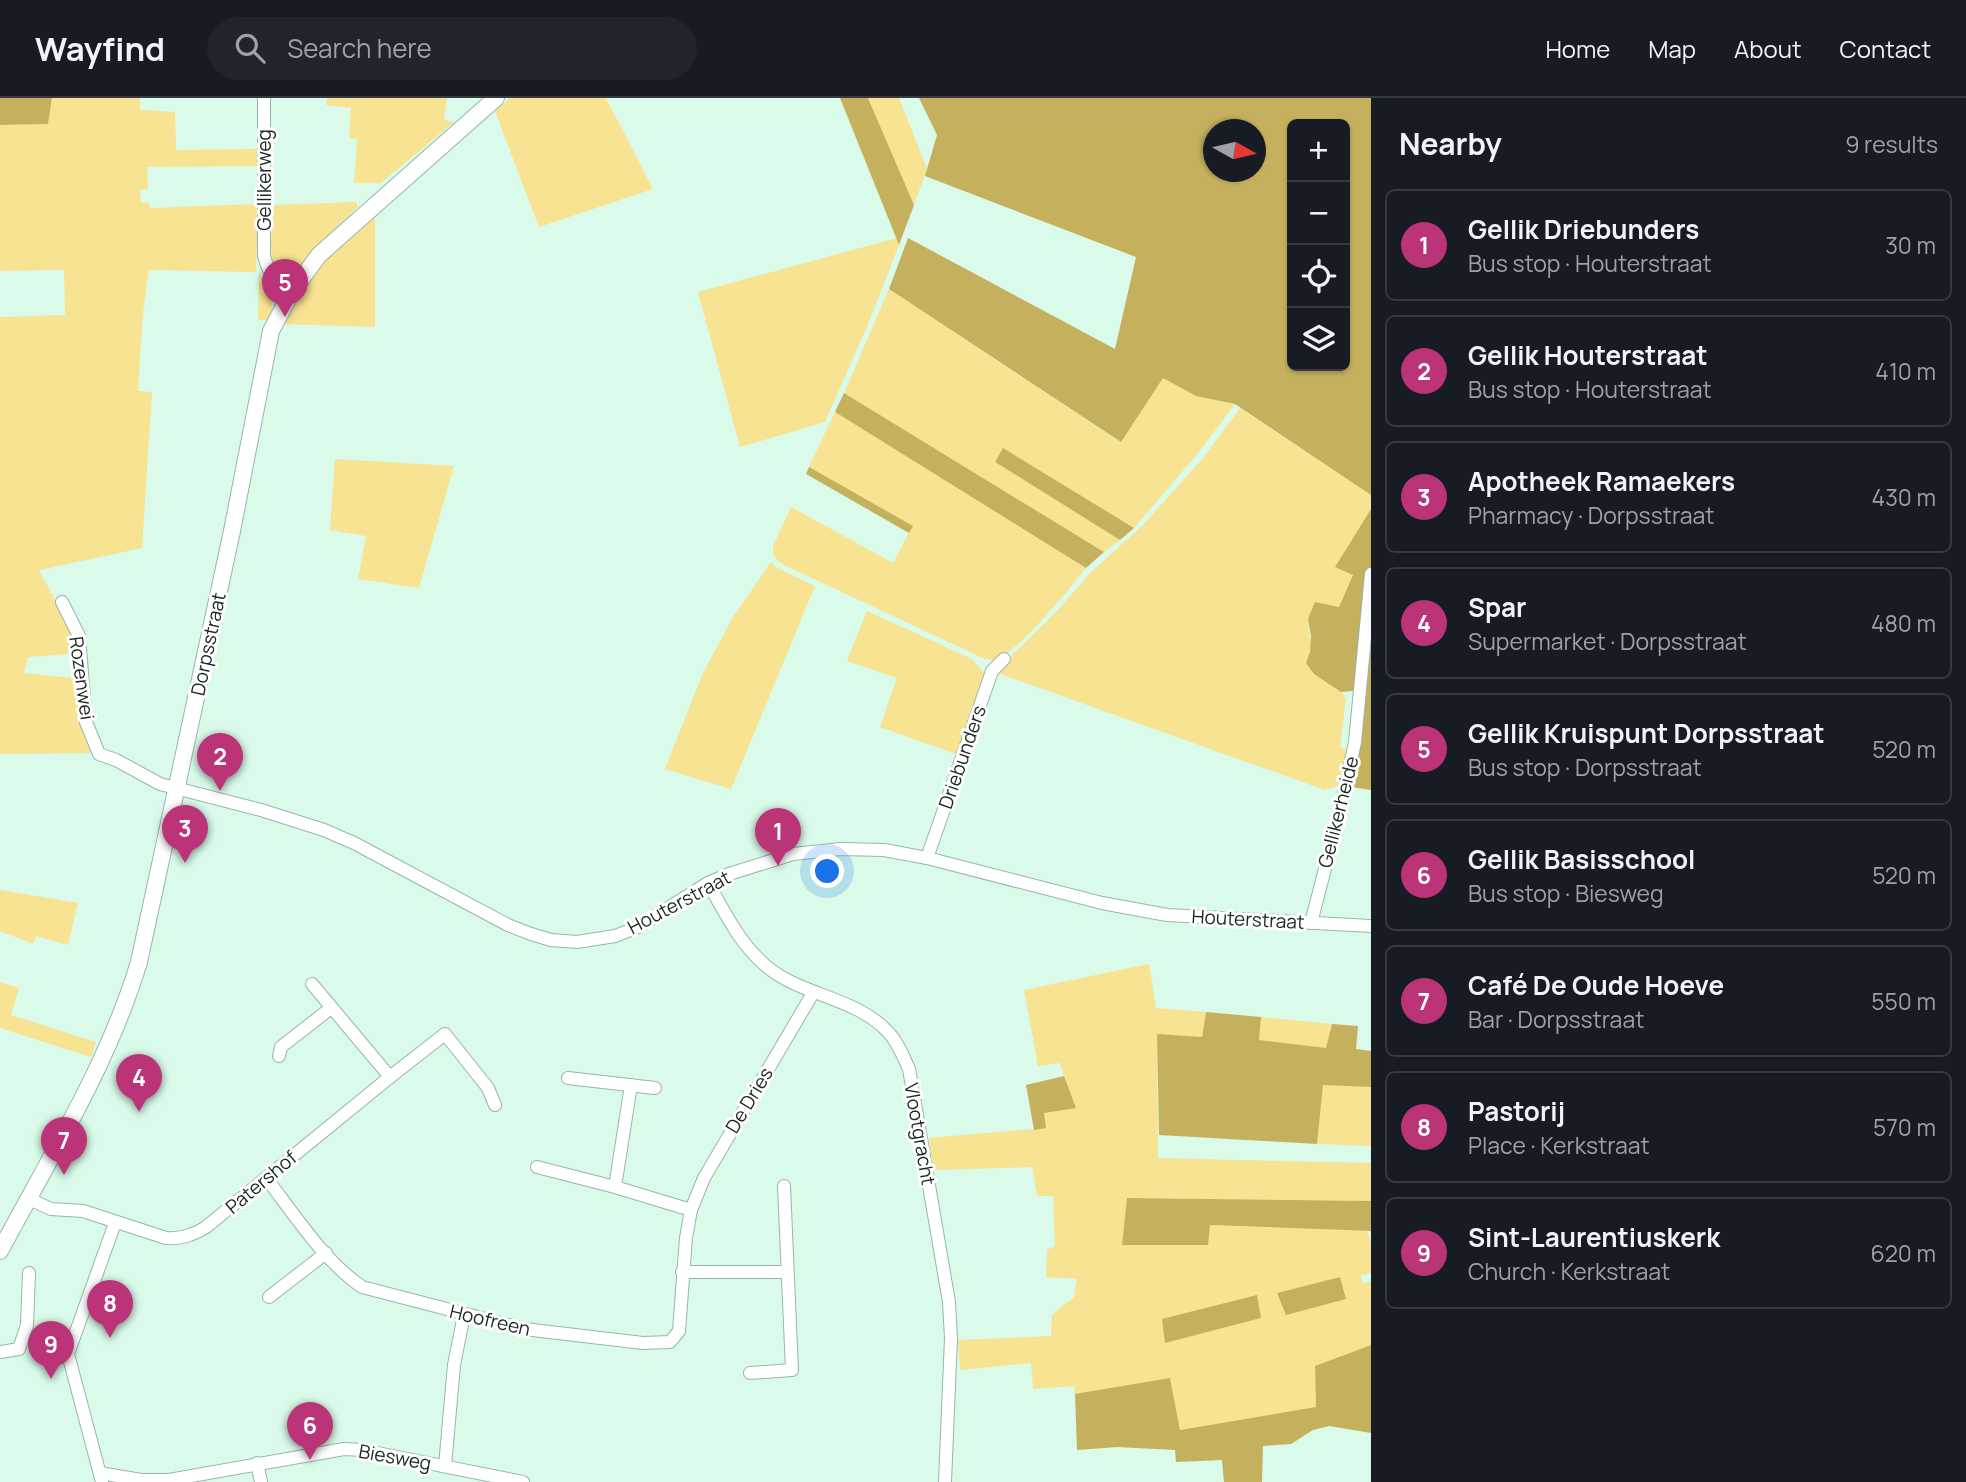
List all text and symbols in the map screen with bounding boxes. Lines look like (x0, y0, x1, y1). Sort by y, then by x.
search box (207, 17, 697, 80)
text: Wayfind (35, 26, 165, 71)
icon: search (231, 29, 269, 67)
text: Search here (287, 30, 432, 66)
text: Home (1545, 32, 1610, 65)
text: Map (1648, 32, 1696, 65)
text: About (1734, 32, 1802, 65)
text: Contact (1840, 32, 1931, 65)
north arrow (1203, 119, 1266, 182)
map controls (1287, 119, 1350, 371)
button: + (1287, 119, 1350, 182)
text: Nearby (1399, 123, 1502, 164)
text: 9 results (1845, 128, 1938, 160)
street label: Gellikerweg (251, 129, 277, 231)
button: − (1287, 182, 1350, 245)
text: Gellik Driebunders (1468, 211, 1699, 247)
text: 1 (1419, 229, 1429, 261)
text: 30 m (1885, 229, 1936, 261)
button: locate (1287, 245, 1350, 308)
text: Bus stop · Houterstraat (1468, 247, 1712, 279)
pin: 5 (262, 259, 308, 317)
button: layers (1287, 308, 1350, 371)
text: Gellik Houterstraat (1468, 337, 1708, 373)
text: 2 (1417, 355, 1431, 387)
text: 410 m (1875, 355, 1936, 387)
text: Bus stop · Houterstraat (1468, 373, 1712, 405)
text: Apotheek Ramaekers (1468, 463, 1735, 499)
text: 3 (1417, 481, 1431, 513)
text: 430 m (1872, 481, 1936, 513)
text: Pharmacy · Dorpsstraat (1468, 499, 1715, 531)
text: Spar (1468, 589, 1526, 625)
street label: Dorpsstraat (184, 590, 232, 698)
text: 4 (1417, 607, 1431, 639)
text: 480 m (1871, 607, 1936, 639)
text: Supermarket · Dorpsstraat (1468, 625, 1747, 657)
street label: Rozenwei (63, 635, 101, 721)
street label: Driebunders (932, 702, 992, 812)
text: Gellik Kruispunt Dorpsstraat (1468, 715, 1825, 751)
pin: 2 (197, 733, 243, 791)
text: 5 (1417, 733, 1431, 765)
text: 520 m (1872, 733, 1936, 765)
text: Bus stop · Dorpsstraat (1468, 751, 1702, 783)
street label: Gellikerheide (1312, 753, 1364, 871)
pin: 3 (162, 805, 208, 863)
pin: 1 (755, 808, 801, 866)
text: Gellik Basisschool (1468, 841, 1695, 877)
your location (810, 854, 844, 888)
text: 6 (1417, 859, 1431, 891)
text: 520 m (1872, 859, 1936, 891)
street label: Houterstraat (623, 864, 735, 940)
text: Bus stop · Biesweg (1468, 877, 1664, 909)
street label: Houterstraat (1191, 903, 1305, 935)
text: Café De Oude Hoeve (1468, 967, 1724, 1003)
text: 7 (1418, 985, 1430, 1017)
text: 550 m (1871, 985, 1936, 1017)
text: Bar · Dorpsstraat (1468, 1003, 1644, 1035)
pin: 4 (116, 1054, 162, 1112)
street label: De Dries (719, 1062, 779, 1138)
street label: Vlootgracht (898, 1081, 942, 1187)
text: Pastorij (1468, 1093, 1565, 1129)
text: 8 (1417, 1111, 1431, 1143)
text: 570 m (1873, 1111, 1936, 1143)
pin: 7 (41, 1117, 87, 1175)
text: Place · Kerkstraat (1468, 1129, 1650, 1161)
street label: Patershof (220, 1144, 302, 1219)
text: Sint-Laurentiuskerk (1468, 1219, 1720, 1255)
text: 9 (1417, 1237, 1431, 1269)
text: 620 m (1870, 1237, 1936, 1269)
text: Church · Kerkstraat (1468, 1255, 1670, 1287)
pin: 8 (87, 1280, 133, 1338)
street label: Hoofreen (447, 1298, 533, 1342)
pin: 9 (28, 1321, 74, 1379)
pin: 6 (287, 1402, 333, 1460)
street label: Biesweg (357, 1438, 433, 1476)

